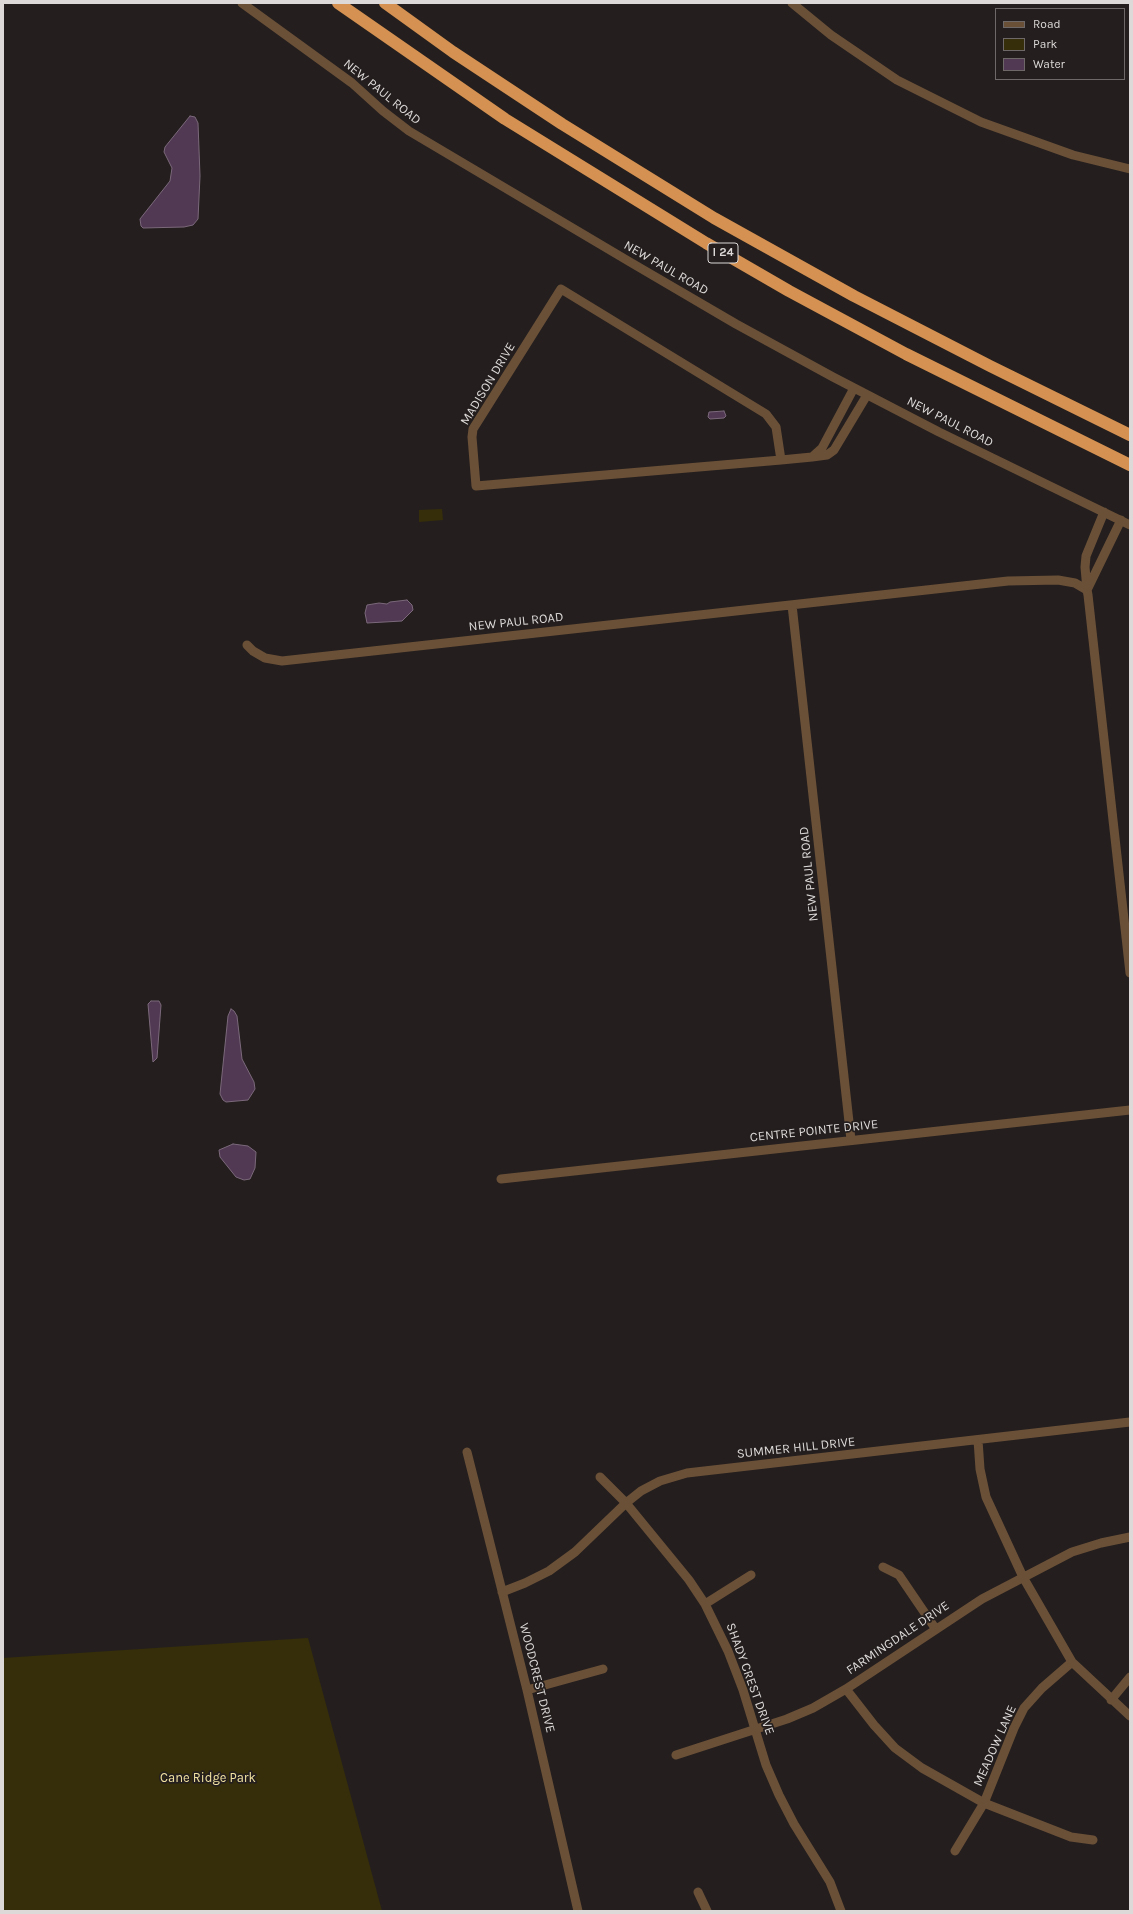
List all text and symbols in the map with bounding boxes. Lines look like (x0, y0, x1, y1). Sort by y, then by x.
legend (995, 8, 1125, 80)
text: Road (1033, 17, 1061, 31)
text: Park (1033, 37, 1057, 51)
street label: NEW PAUL ROAD (340, 56, 424, 128)
text: Water (1033, 57, 1065, 71)
street label: NEW PAUL ROAD (621, 237, 711, 299)
road number: I 24 (708, 243, 738, 263)
street label: MADISON DRIVE (457, 340, 519, 428)
street label: NEW PAUL ROAD (904, 393, 996, 451)
street label: NEW PAUL ROAD (468, 609, 564, 635)
street label: NEW PAUL ROAD (796, 826, 822, 922)
street label: CENTRE POINTE DRIVE (749, 1117, 879, 1145)
street label: SUMMER HILL DRIVE (736, 1434, 856, 1462)
street label: FARMINGDALE DRIVE (844, 1598, 952, 1678)
street label: SHADY CREST DRIVE (722, 1621, 778, 1737)
street label: WOODCREST DRIVE (516, 1622, 558, 1734)
street label: MEADOW LANE (970, 1703, 1020, 1789)
park label: Cane Ridge Park (160, 1770, 256, 1786)

